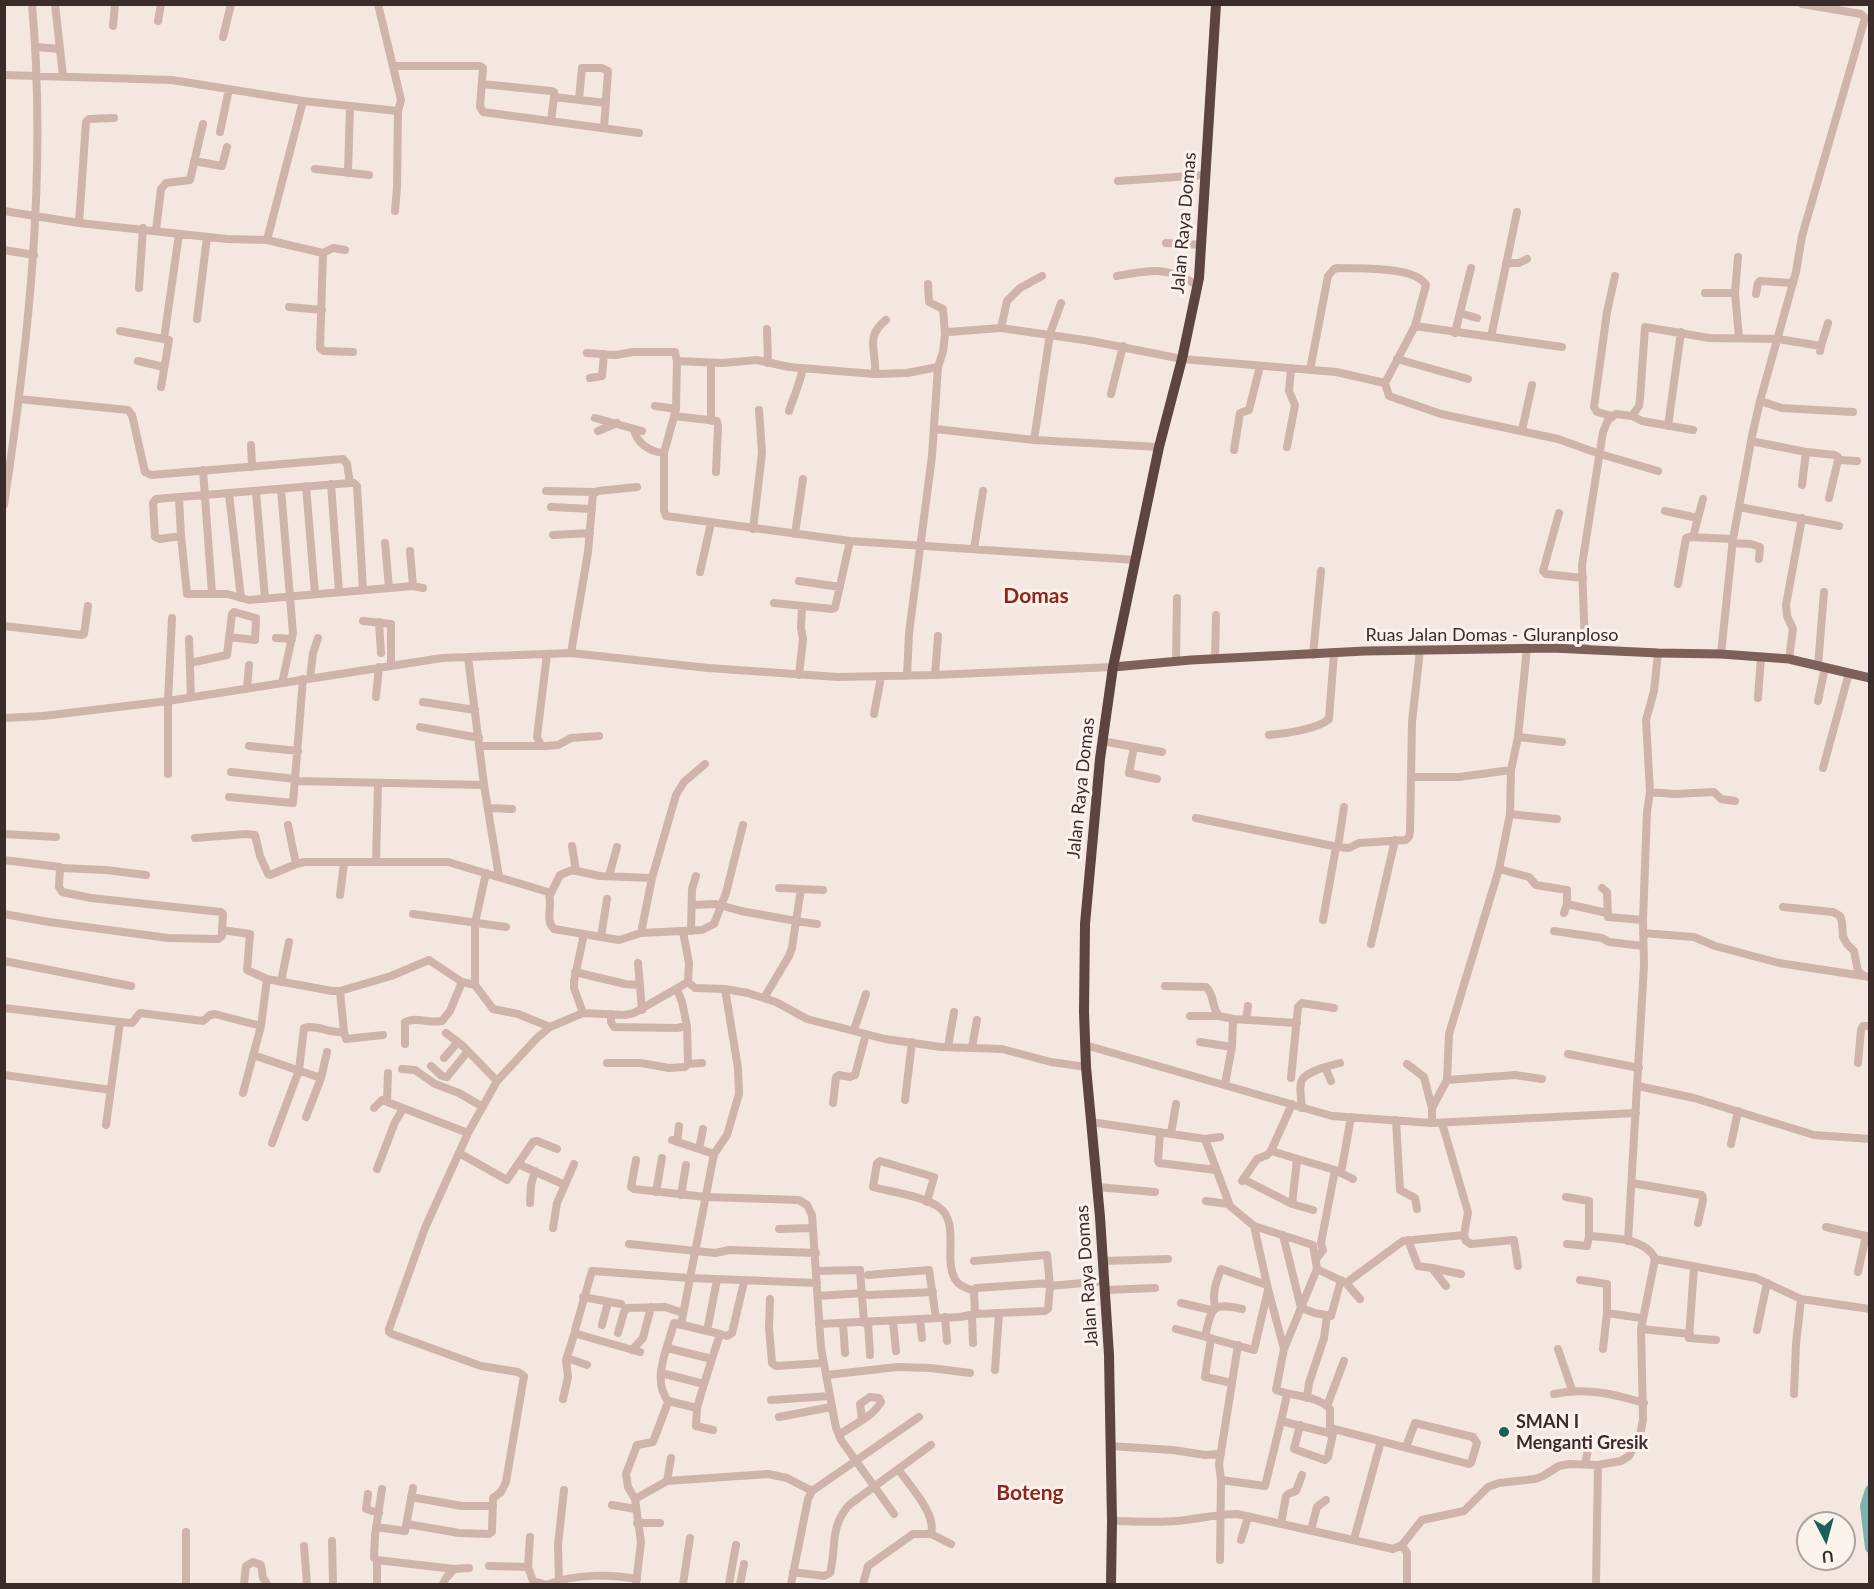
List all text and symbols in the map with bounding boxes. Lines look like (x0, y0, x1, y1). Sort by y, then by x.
street label: Jalan Raya Domas (1167, 151, 1201, 295)
district label: Domas (1003, 583, 1069, 609)
street label: Ruas Jalan Domas - Gluranploso (1366, 624, 1618, 646)
street label: Jalan Raya Domas (1063, 716, 1099, 860)
street label: Jalan Raya Domas (1071, 1204, 1103, 1348)
place label: SMAN I Menganti Gresik (1516, 1411, 1648, 1454)
marker: SMAN I Menganti Gresik (1497, 1425, 1511, 1439)
district label: Boteng (996, 1480, 1064, 1506)
north arrow (1796, 1511, 1856, 1571)
text: U (1821, 1547, 1835, 1567)

